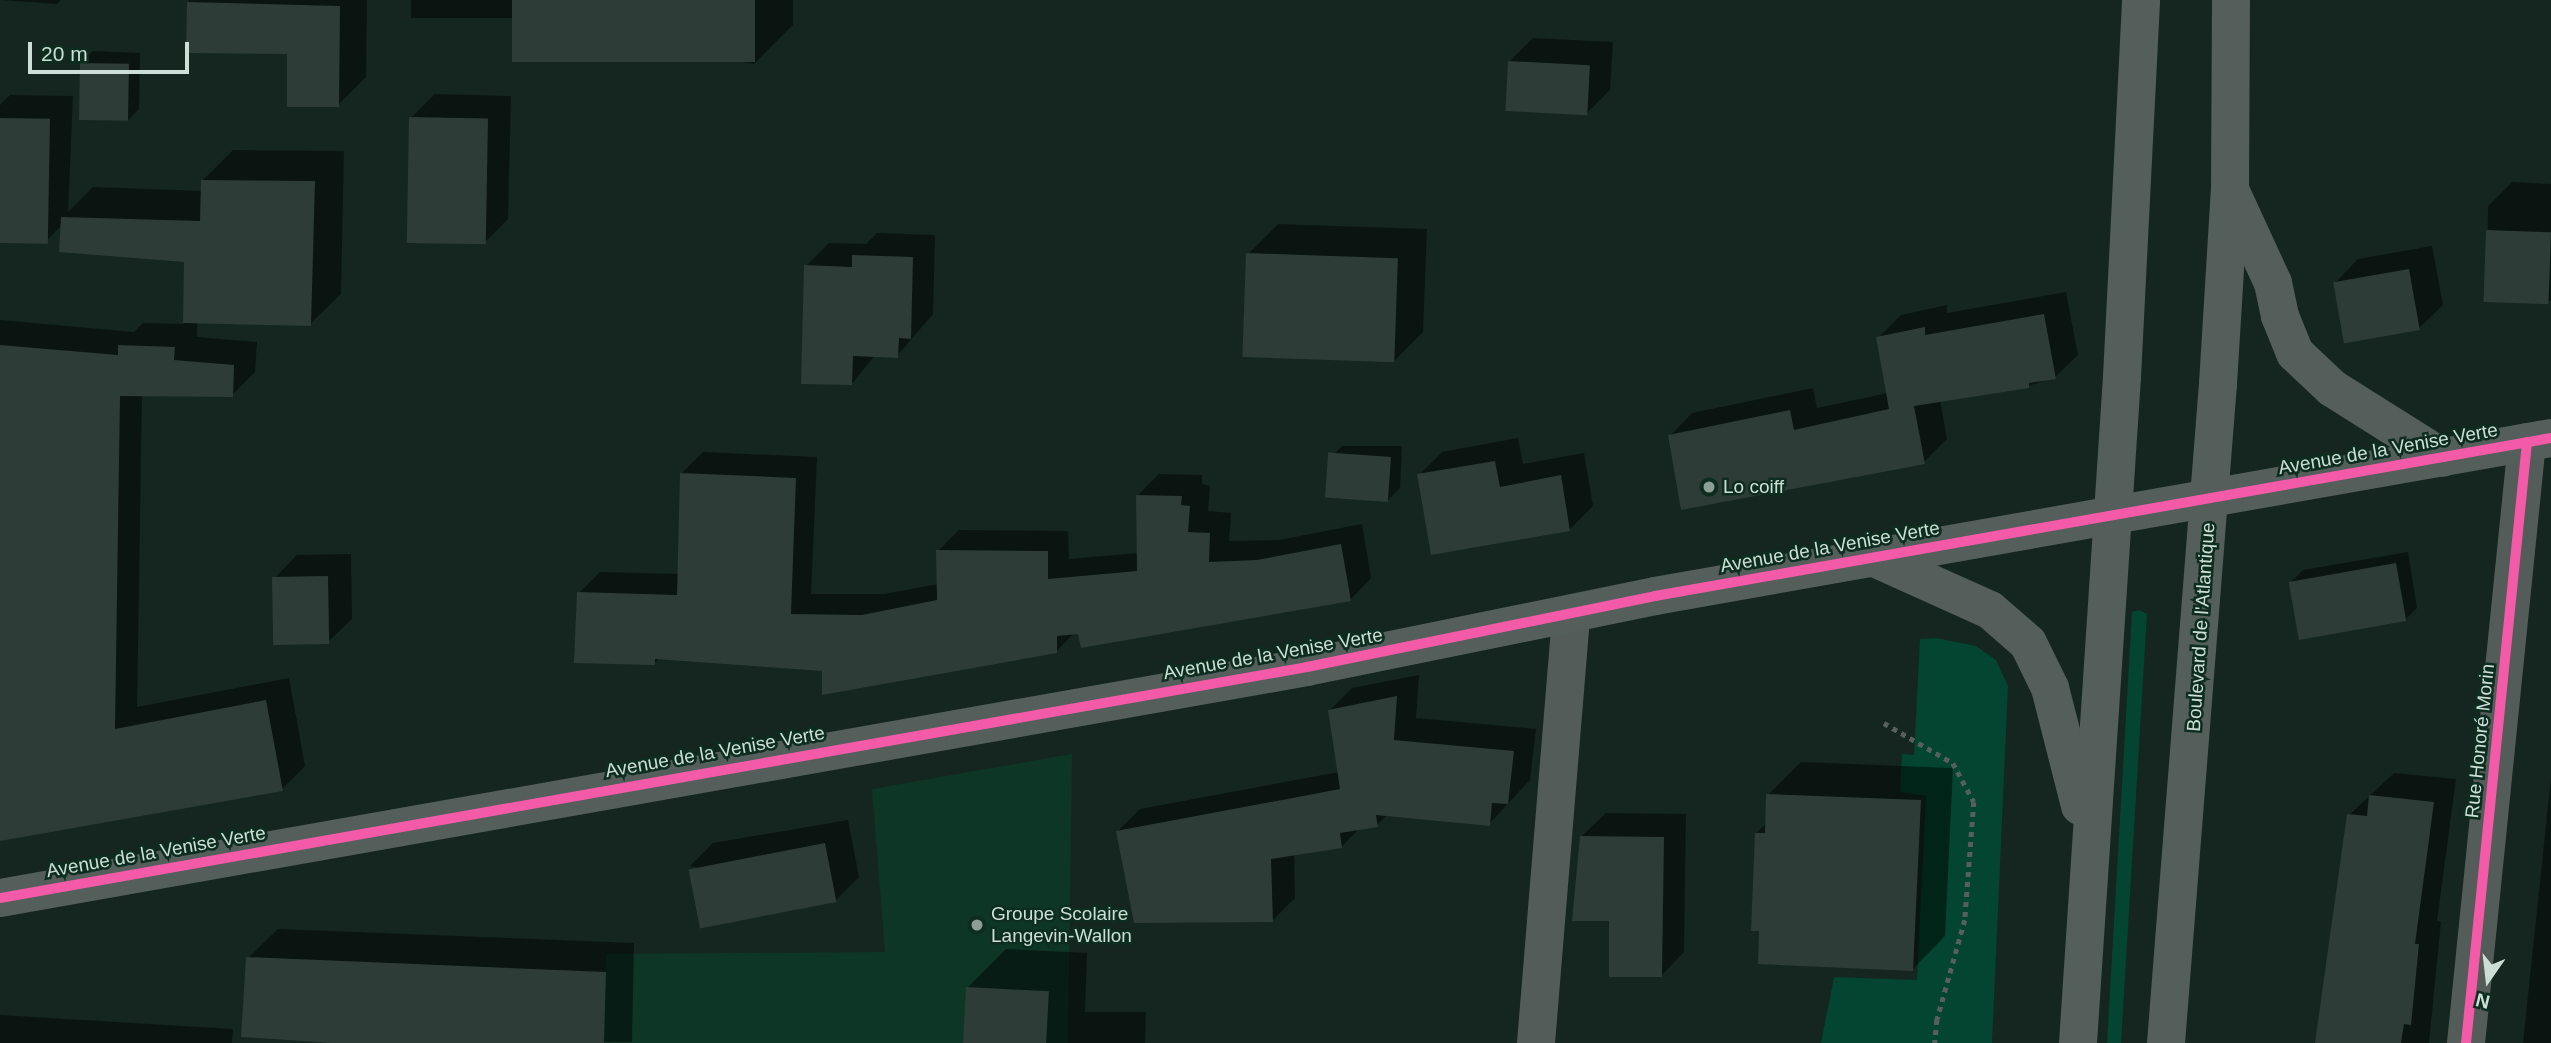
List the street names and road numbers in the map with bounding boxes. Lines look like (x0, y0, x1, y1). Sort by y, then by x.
street label: Avenue de la Venise Verte (2276, 418, 2500, 480)
street label: Avenue de la Venise Verte (1718, 516, 1942, 578)
street label: Boulevard de l'Atlantique (2182, 522, 2220, 732)
street label: Avenue de la Venise Verte (1161, 623, 1385, 685)
street label: Rue Honoré Morin (2461, 663, 2499, 819)
street label: Avenue de la Venise Verte (603, 721, 827, 783)
street label: Avenue de la Venise Verte (44, 821, 268, 883)

